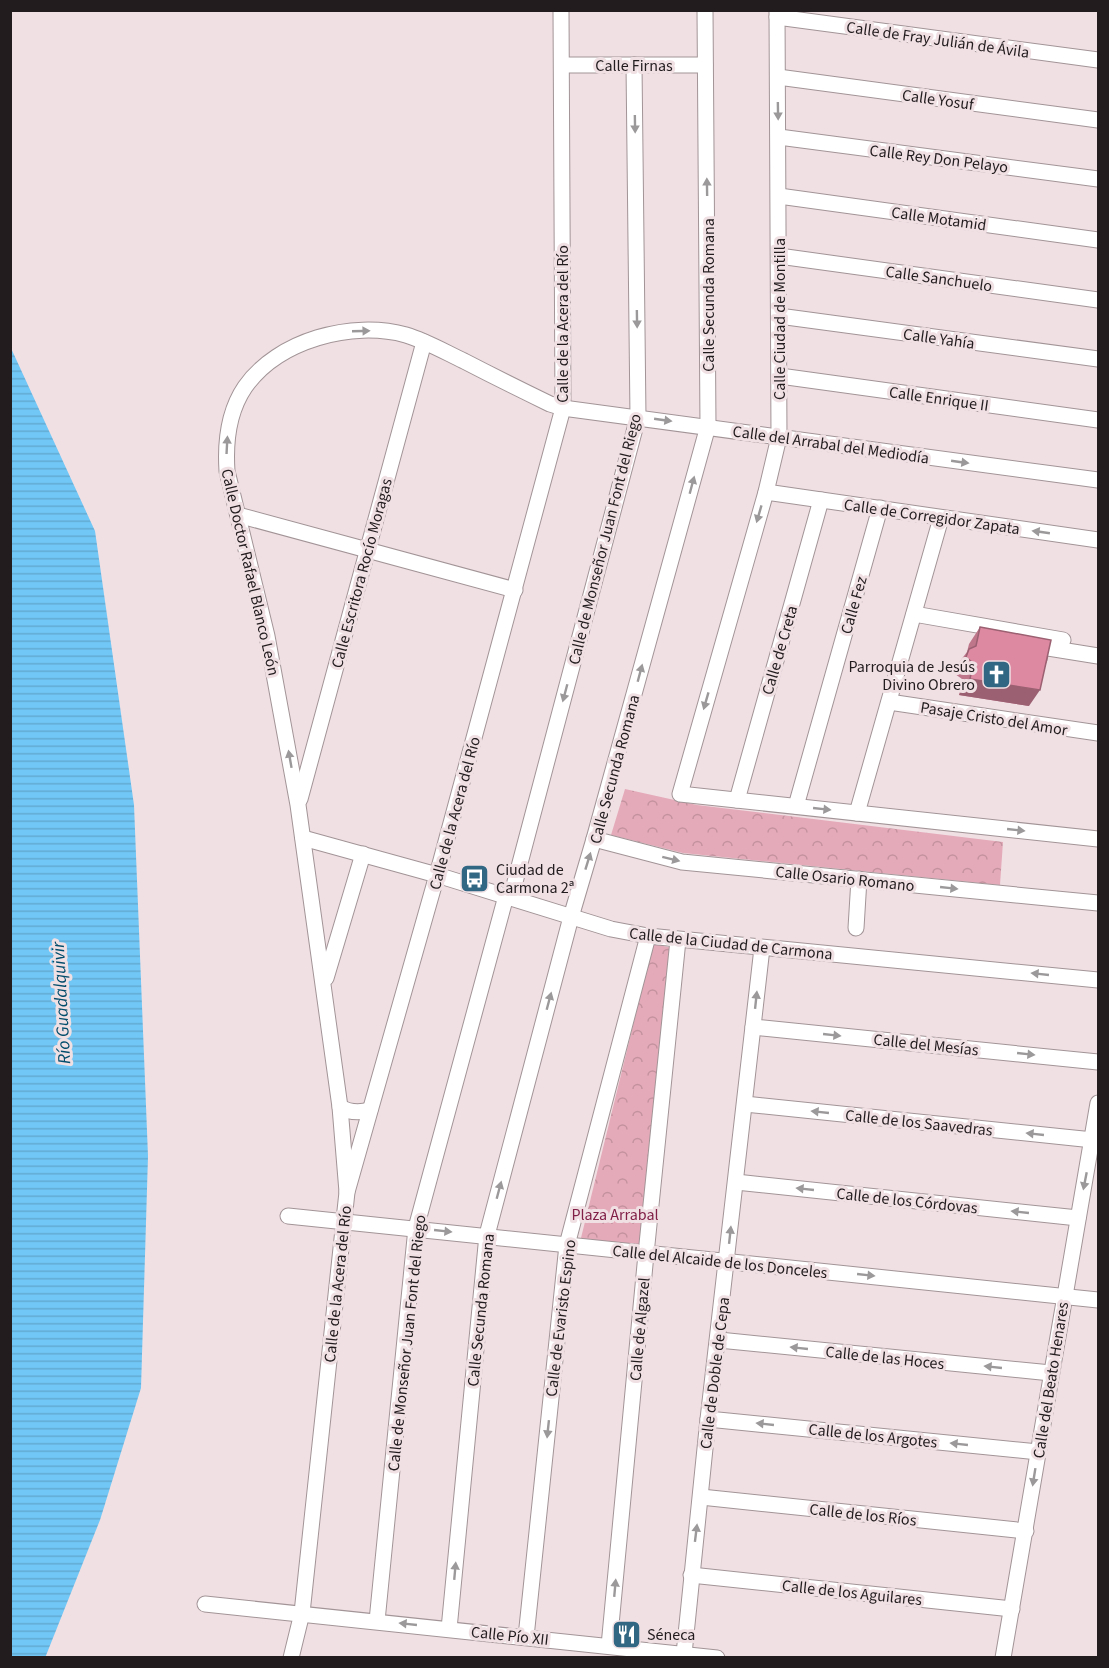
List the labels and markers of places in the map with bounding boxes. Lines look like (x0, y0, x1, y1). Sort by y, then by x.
place label: Parroquia de Jesús Divino Obrero (848, 656, 975, 696)
church icon: Parroquia de Jesús Divino Obrero (980, 659, 1012, 691)
place label: Ciudad de Carmona 2ª (496, 859, 574, 899)
bus stop icon: Ciudad de Carmona 2ª (459, 862, 491, 894)
restaurant icon: Séneca (610, 1618, 642, 1650)
place label: Séneca (647, 1624, 695, 1646)

